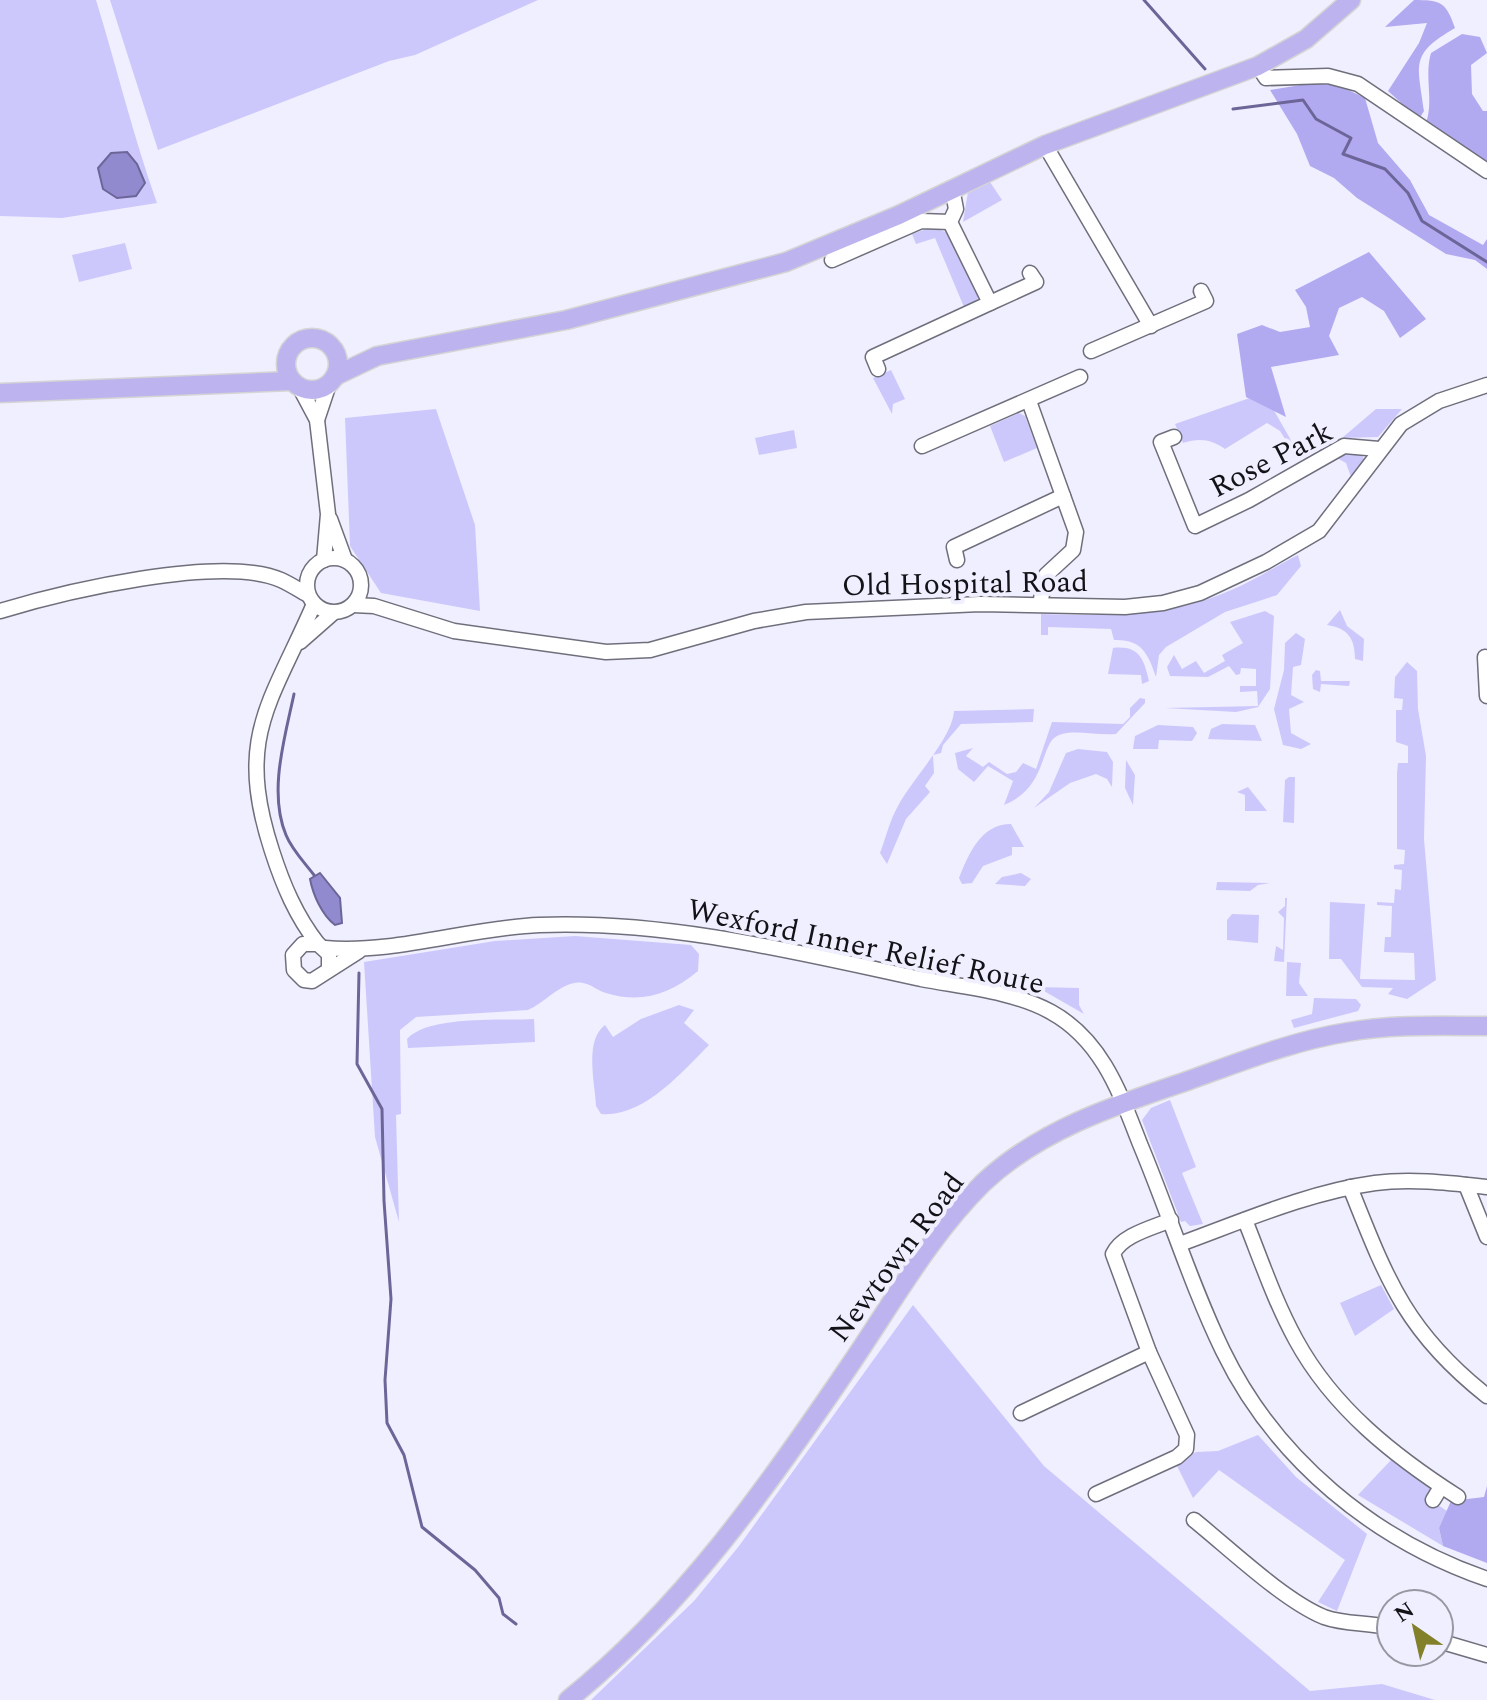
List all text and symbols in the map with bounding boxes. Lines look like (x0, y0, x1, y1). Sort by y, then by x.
street label: Rose Park (1202, 409, 1341, 511)
street label: Old Hospital Road (842, 559, 1089, 609)
street label: Wexford Inner Relief Route (683, 887, 1049, 1007)
street label: Newtown Road (817, 1163, 976, 1353)
north arrow (1375, 1588, 1455, 1668)
text: N (1388, 1594, 1421, 1631)

